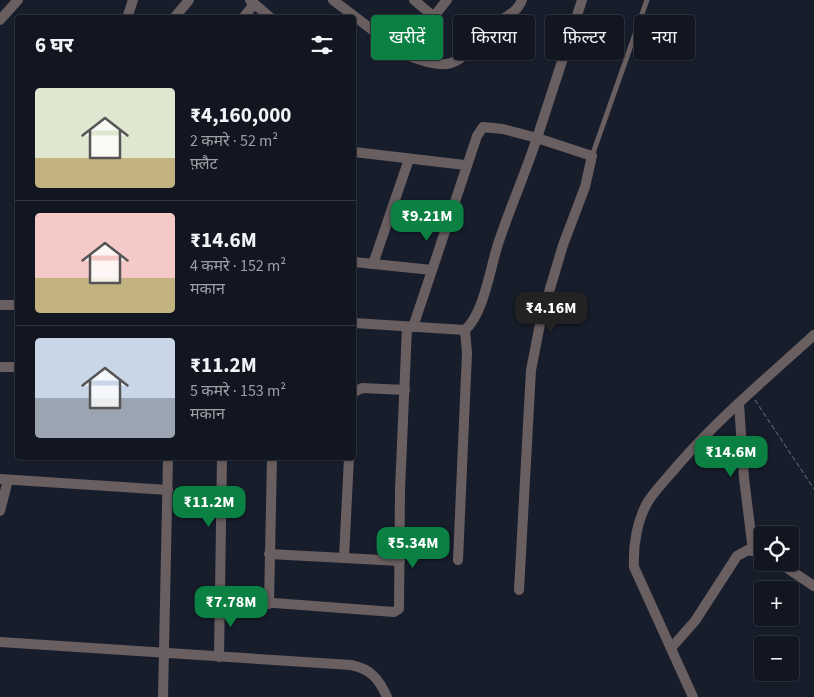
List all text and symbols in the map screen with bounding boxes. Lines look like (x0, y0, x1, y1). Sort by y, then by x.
chip: खरीदें (371, 15, 443, 60)
chip: किराया (453, 15, 535, 60)
chip: फ़िल्टर (545, 15, 624, 60)
chip: नया (634, 15, 695, 60)
text: 6 घर (35, 30, 73, 60)
icon: filters (308, 31, 336, 59)
text: ₹4,160,000 (190, 100, 291, 130)
icon: home (75, 108, 135, 168)
text: 2 कमरे · 52 m² (190, 130, 278, 152)
text: फ़्लैट (190, 153, 218, 175)
pin: ₹9.21M (386, 200, 468, 242)
text: ₹9.21M (402, 205, 452, 227)
text: ₹14.6M (190, 225, 257, 255)
icon: home (75, 233, 135, 293)
text: 4 कमरे · 152 m² (190, 255, 286, 277)
text: मकान (190, 278, 225, 300)
pin: ₹4.16M (510, 292, 592, 334)
text: ₹4.16M (526, 297, 576, 319)
text: ₹11.2M (190, 350, 257, 380)
icon: home (75, 358, 135, 418)
text: 5 कमरे · 153 m² (190, 380, 286, 402)
text: मकान (190, 403, 225, 425)
pin: ₹14.6M (690, 436, 772, 478)
text: ₹14.6M (706, 441, 756, 463)
pin: ₹11.2M (168, 486, 250, 528)
text: ₹11.2M (184, 491, 234, 513)
pin: ₹5.34M (372, 526, 454, 569)
map controls (754, 526, 799, 681)
button: locate (754, 526, 799, 571)
text: ₹5.34M (388, 532, 438, 554)
button: + (754, 581, 799, 626)
pin: ₹7.78M (190, 586, 272, 628)
text: ₹7.78M (206, 591, 256, 613)
button: − (754, 636, 799, 681)

